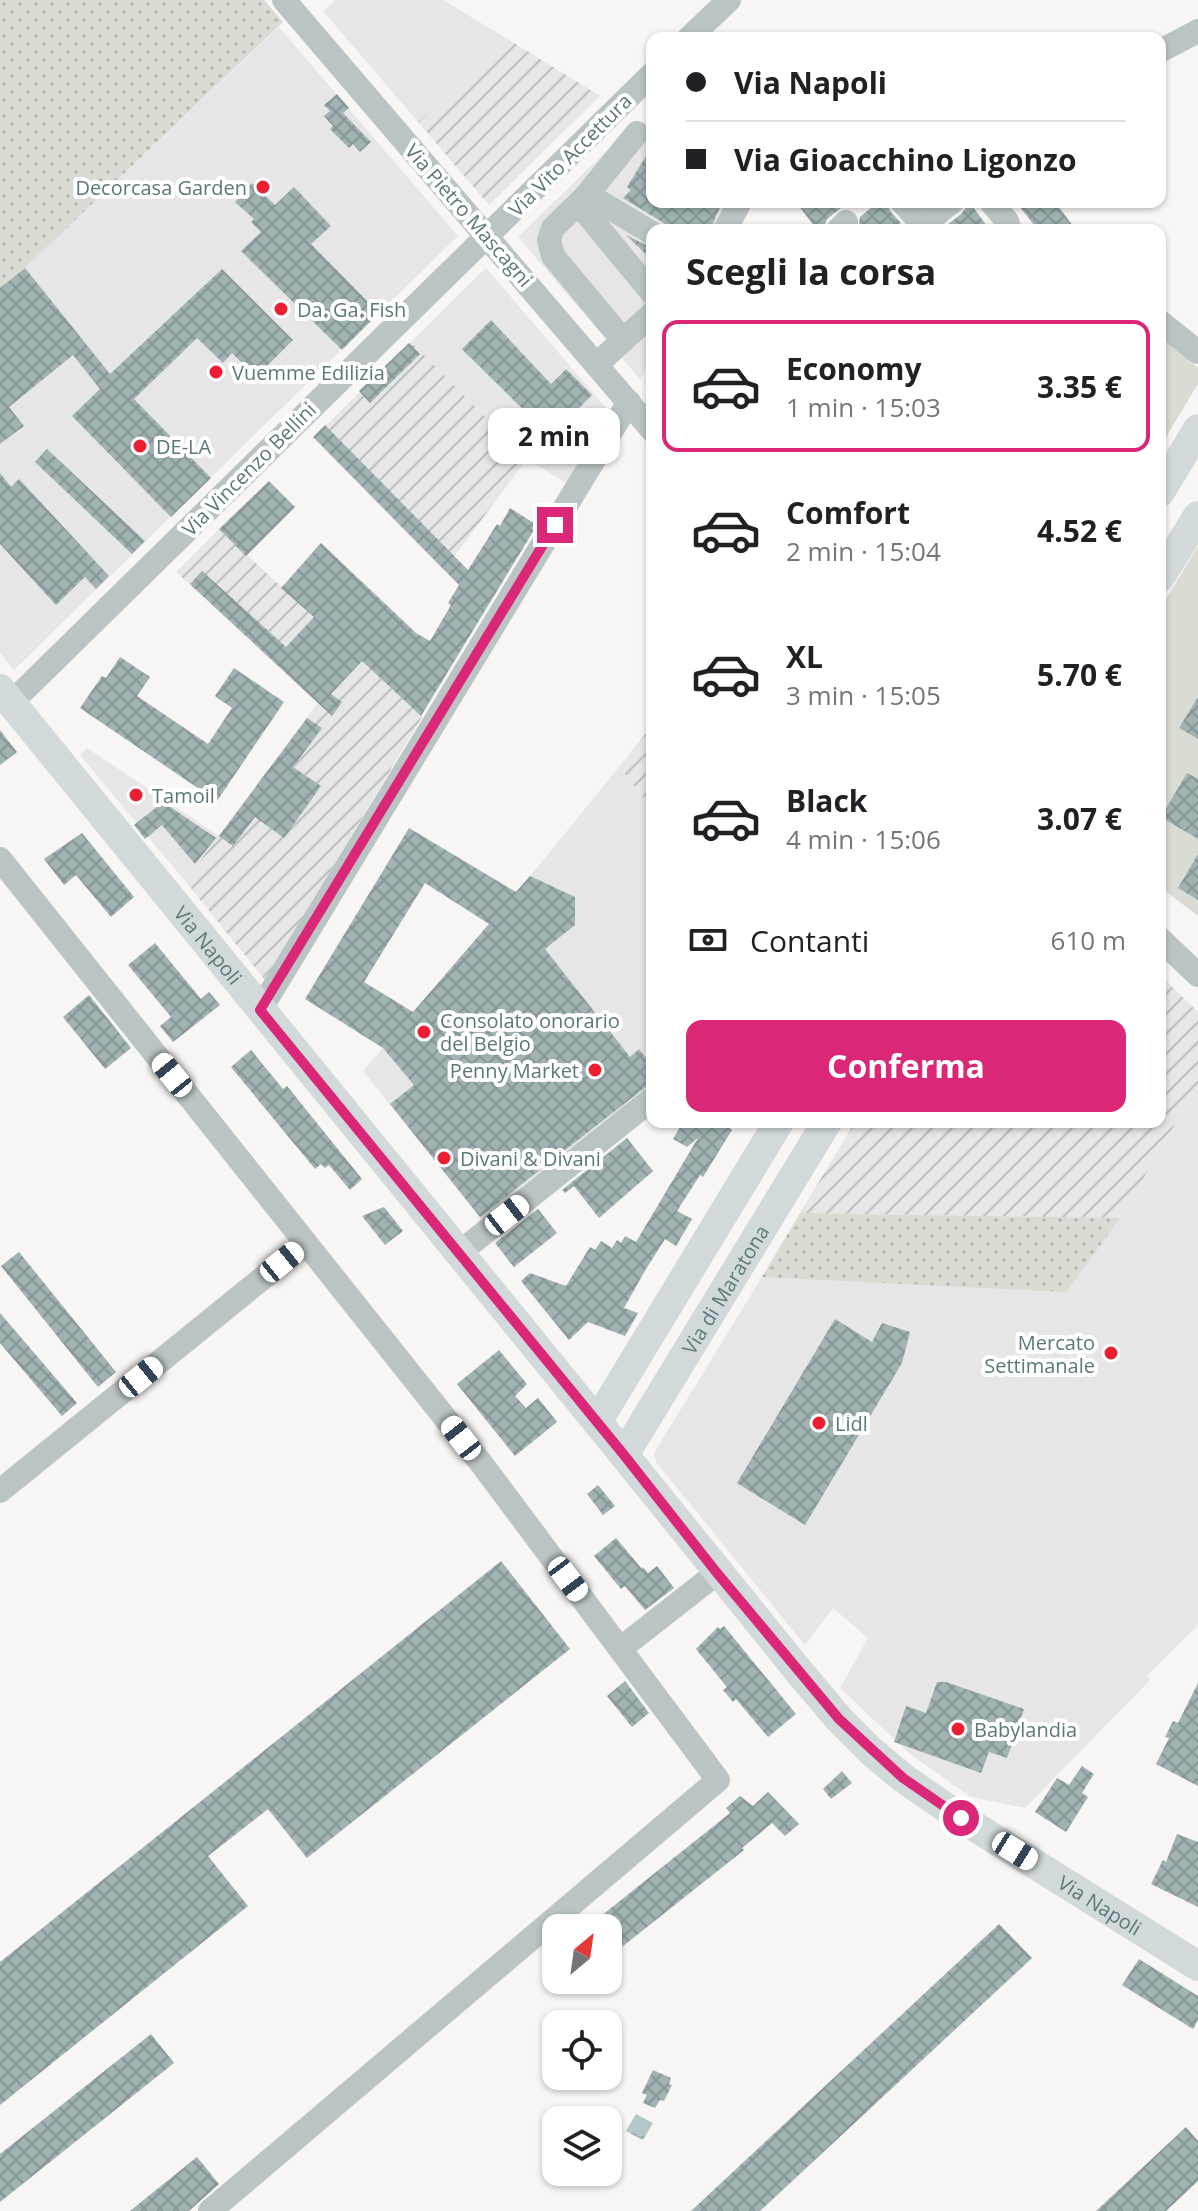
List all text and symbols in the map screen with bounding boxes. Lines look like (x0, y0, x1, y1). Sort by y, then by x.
text: Via Napoli (734, 62, 887, 103)
street label: Via Vito Accettura (503, 88, 637, 222)
street label: Via Pietro Mascagni (399, 138, 539, 292)
text: Via Gioacchino Ligonzo (734, 139, 1077, 180)
place label: Decorcasa Garden (75, 174, 247, 201)
marker: Decorcasa Garden (254, 178, 272, 196)
text: Scegli la corsa (686, 247, 936, 296)
place label: Da. Ga. Fish (297, 296, 406, 323)
marker: Da. Ga. Fish (272, 300, 290, 318)
text: Economy (786, 348, 922, 389)
icon: car (690, 350, 762, 422)
place label: Vuemme Edilizia (232, 359, 385, 386)
marker: Vuemme Edilizia (207, 363, 225, 381)
text: 3.35 € (1037, 366, 1122, 407)
text: 1 min · 15:03 (786, 389, 941, 425)
street label: Via Vincenzo Bellini (176, 396, 322, 542)
callout: 2 min (489, 409, 621, 465)
text: 2 min (518, 418, 590, 454)
place label: DE-LA (156, 433, 212, 460)
marker: DE-LA (131, 437, 149, 455)
text: Comfort (786, 492, 910, 533)
icon: car (690, 494, 762, 566)
route end (537, 507, 573, 543)
text: 4.52 € (1037, 510, 1122, 551)
text: 2 min · 15:04 (786, 533, 941, 569)
text: XL (786, 636, 823, 677)
icon: car (690, 638, 762, 710)
text: 5.70 € (1037, 654, 1122, 695)
text: 3 min · 15:05 (786, 677, 941, 713)
text: Black (786, 780, 867, 821)
place label: Tamoil (152, 782, 215, 809)
icon: car (690, 782, 762, 854)
marker: Tamoil (127, 786, 145, 804)
text: 3.07 € (1037, 798, 1122, 839)
text: 4 min · 15:06 (786, 821, 941, 857)
street label: Via Napoli (168, 900, 249, 990)
icon: cash (686, 918, 730, 962)
text: Contanti (750, 920, 869, 961)
text: 610 m (1051, 922, 1126, 958)
place label: Consolato onorario del Belgio (440, 1007, 620, 1057)
button: Conferma (686, 1020, 1126, 1112)
marker: Consolato onorario del Belgio (415, 1023, 433, 1041)
car (148, 1049, 196, 1101)
place label: Penny Market (450, 1057, 579, 1084)
marker: Penny Market (586, 1061, 604, 1079)
place label: Divani & Divani (460, 1145, 601, 1172)
marker: Divani & Divani (435, 1149, 453, 1167)
car (481, 1191, 533, 1239)
street label: Via di Maratona (675, 1220, 775, 1359)
car (256, 1238, 308, 1286)
place label: Mercato Settimanale (984, 1329, 1095, 1379)
marker: Mercato Settimanale (1102, 1344, 1120, 1362)
car (115, 1353, 167, 1401)
place label: Lidl (835, 1410, 868, 1437)
car (437, 1412, 485, 1464)
marker: Lidl (810, 1414, 828, 1432)
car (544, 1553, 592, 1605)
place label: Babylandia (974, 1716, 1077, 1743)
marker: Babylandia (949, 1720, 967, 1738)
route start (943, 1800, 979, 1836)
car (988, 1828, 1042, 1874)
street label: Via Napoli (1053, 1869, 1147, 1941)
north arrow (542, 1914, 622, 1994)
map controls (542, 1914, 622, 2186)
button: locate (542, 2010, 622, 2090)
button: layers (542, 2106, 622, 2186)

